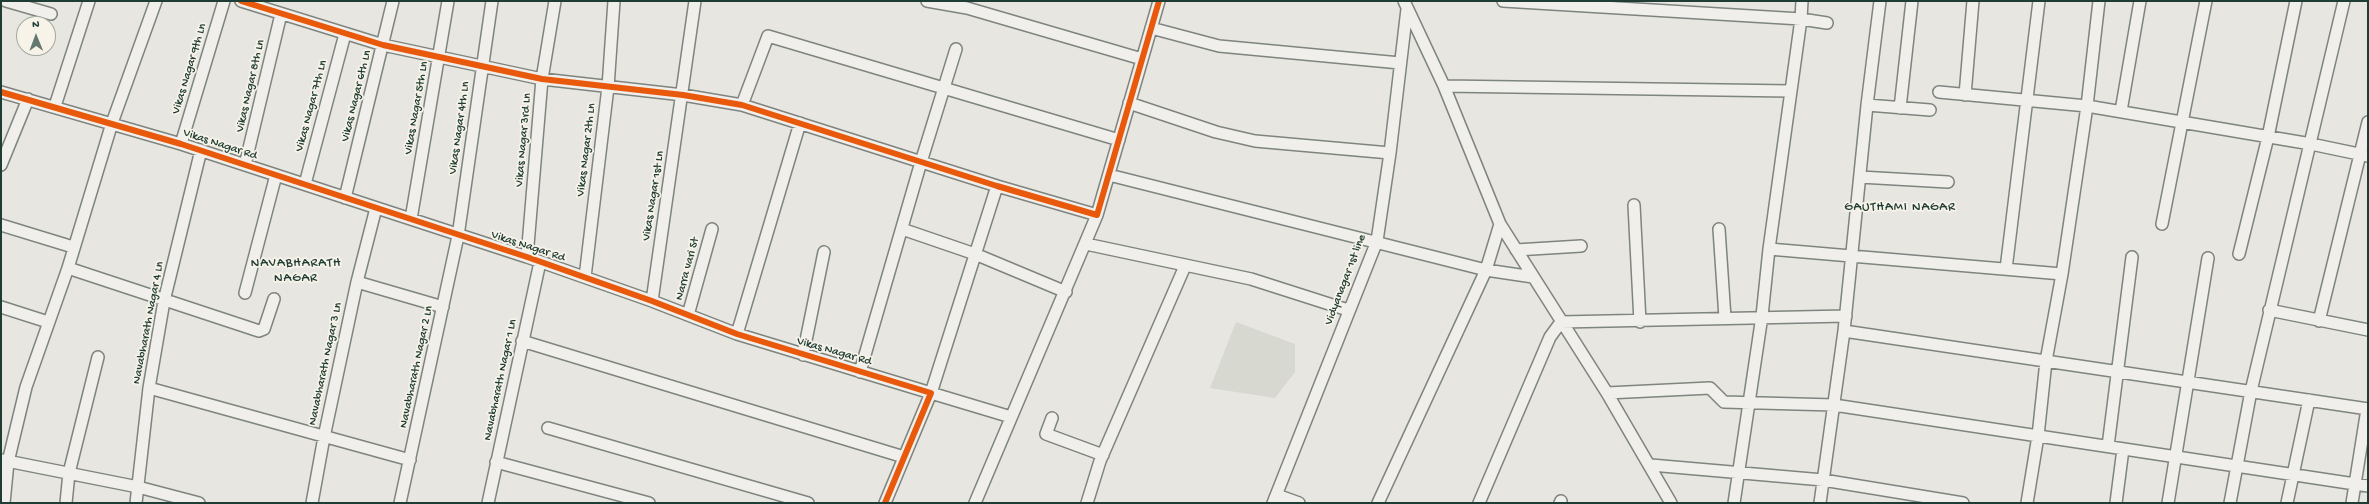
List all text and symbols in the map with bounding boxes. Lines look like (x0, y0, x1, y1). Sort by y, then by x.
north arrow (16, 16, 56, 56)
text: N (32, 19, 40, 31)
street label: Vikas Nagar 9th Ln (169, 22, 211, 116)
street label: Vikas Nagar 8th Ln (233, 38, 269, 134)
street label: Vikas Nagar 6th Ln (339, 49, 375, 143)
street label: Vikas Nagar 7th Ln (293, 59, 331, 153)
street label: Vikas Nagar 5th Ln (402, 60, 432, 156)
street label: Vikas Nagar 4th Ln (446, 81, 474, 175)
street label: Vikas Nagar 3rd Ln (513, 93, 535, 187)
street label: Vikas Nagar 2th Ln (574, 103, 600, 197)
street label: Vikas Nagar Rd (181, 126, 259, 164)
street label: Vikas Nagar 1st Ln (640, 150, 668, 242)
district label: GAUTHAMI NAGAR (1844, 200, 1956, 216)
street label: Vikas Nagar Rd (489, 228, 567, 266)
street label: Vidyanagar 1st line (1322, 233, 1370, 327)
street label: Narra vari St (673, 236, 703, 302)
district label: NAVABHARATH NAGAR (251, 256, 341, 287)
street label: Navabharath Nagar 4 Ln (130, 260, 168, 386)
street label: Navabharath Nagar 3 Ln (306, 301, 346, 427)
street label: Navabharath Nagar 2 Ln (397, 304, 437, 430)
street label: Navabharath Nagar 1 Ln (481, 318, 521, 442)
street label: Vikas Nagar Rd (795, 334, 873, 370)

